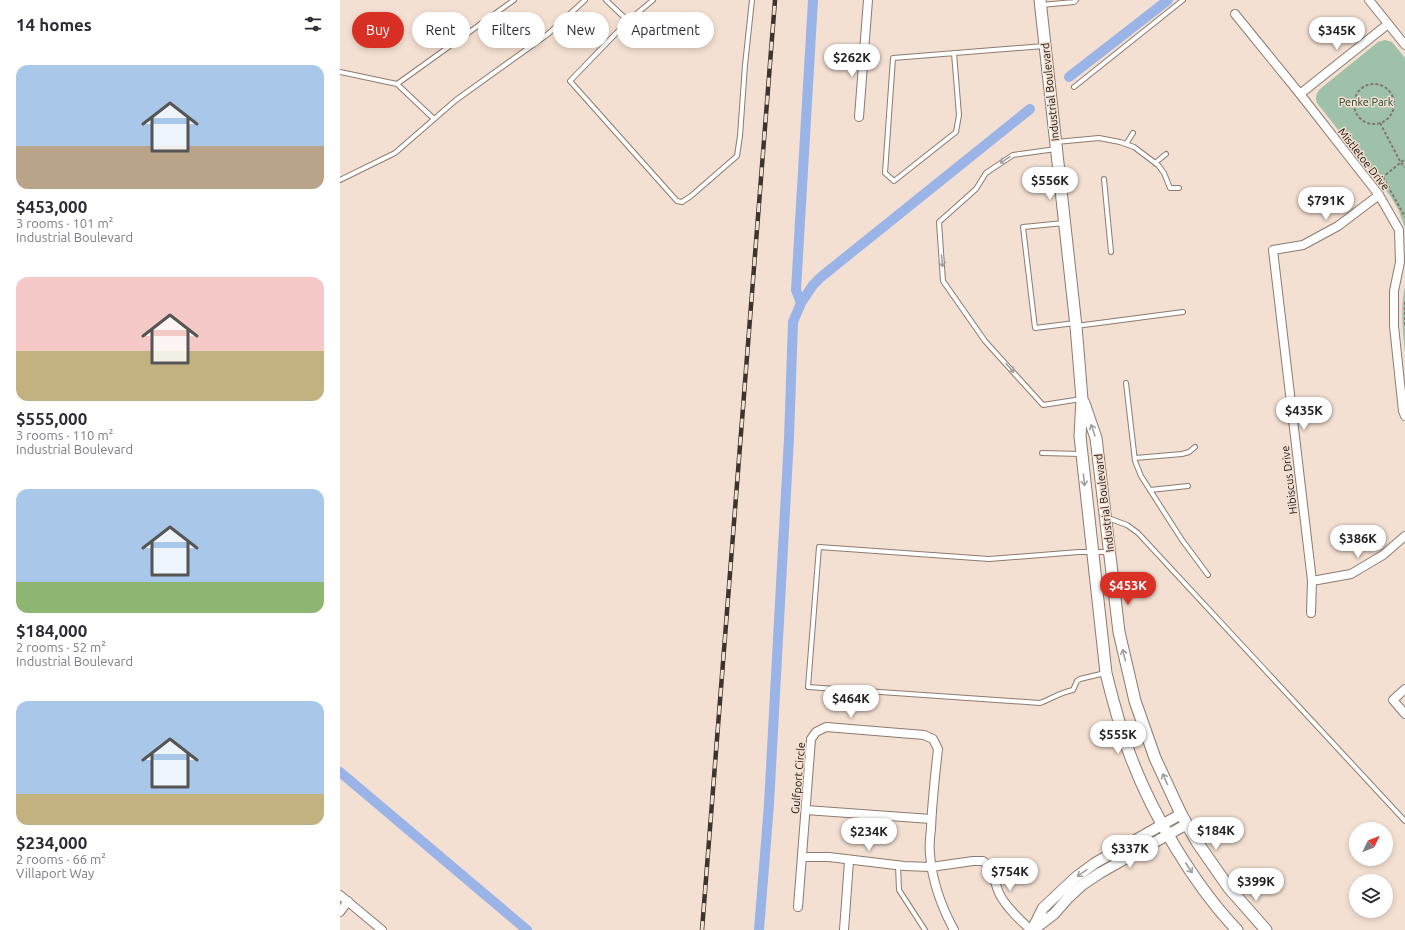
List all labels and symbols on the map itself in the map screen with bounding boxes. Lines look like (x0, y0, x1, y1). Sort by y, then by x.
pin: $345K (1309, 17, 1365, 51)
street label: Industrial Boulevard (1039, 42, 1061, 142)
pin: $262K (824, 44, 880, 78)
park label: Penke Park (1339, 96, 1394, 108)
street label: Mistletoe Drive (1336, 126, 1392, 192)
one-way arrow (1000, 156, 1011, 164)
pin: $556K (1022, 167, 1078, 201)
pin: $791K (1298, 187, 1354, 221)
one-way arrow (938, 254, 945, 267)
one-way arrow (1005, 363, 1014, 373)
pin: $435K (1276, 397, 1332, 431)
one-way arrow (1089, 423, 1096, 436)
street label: Hibiscus Drive (1279, 445, 1299, 515)
street label: Industrial Boulevard (1092, 453, 1116, 553)
one-way arrow (1080, 473, 1088, 486)
pin: $386K (1330, 525, 1386, 559)
pin: $453K (1100, 572, 1156, 606)
one-way arrow (1120, 649, 1128, 662)
pin: $464K (823, 685, 879, 719)
pin: $555K (1090, 721, 1146, 755)
street label: Gulfport Circle (789, 742, 807, 814)
one-way arrow (1160, 773, 1168, 785)
pin: $184K (1188, 817, 1244, 851)
pin: $234K (841, 818, 897, 852)
north arrow (1349, 822, 1393, 866)
pin: $337K (1102, 835, 1158, 869)
pin: $754K (982, 858, 1038, 892)
one-way arrow (1186, 862, 1194, 874)
pin: $399K (1228, 868, 1284, 902)
one-way arrow (1076, 869, 1087, 877)

